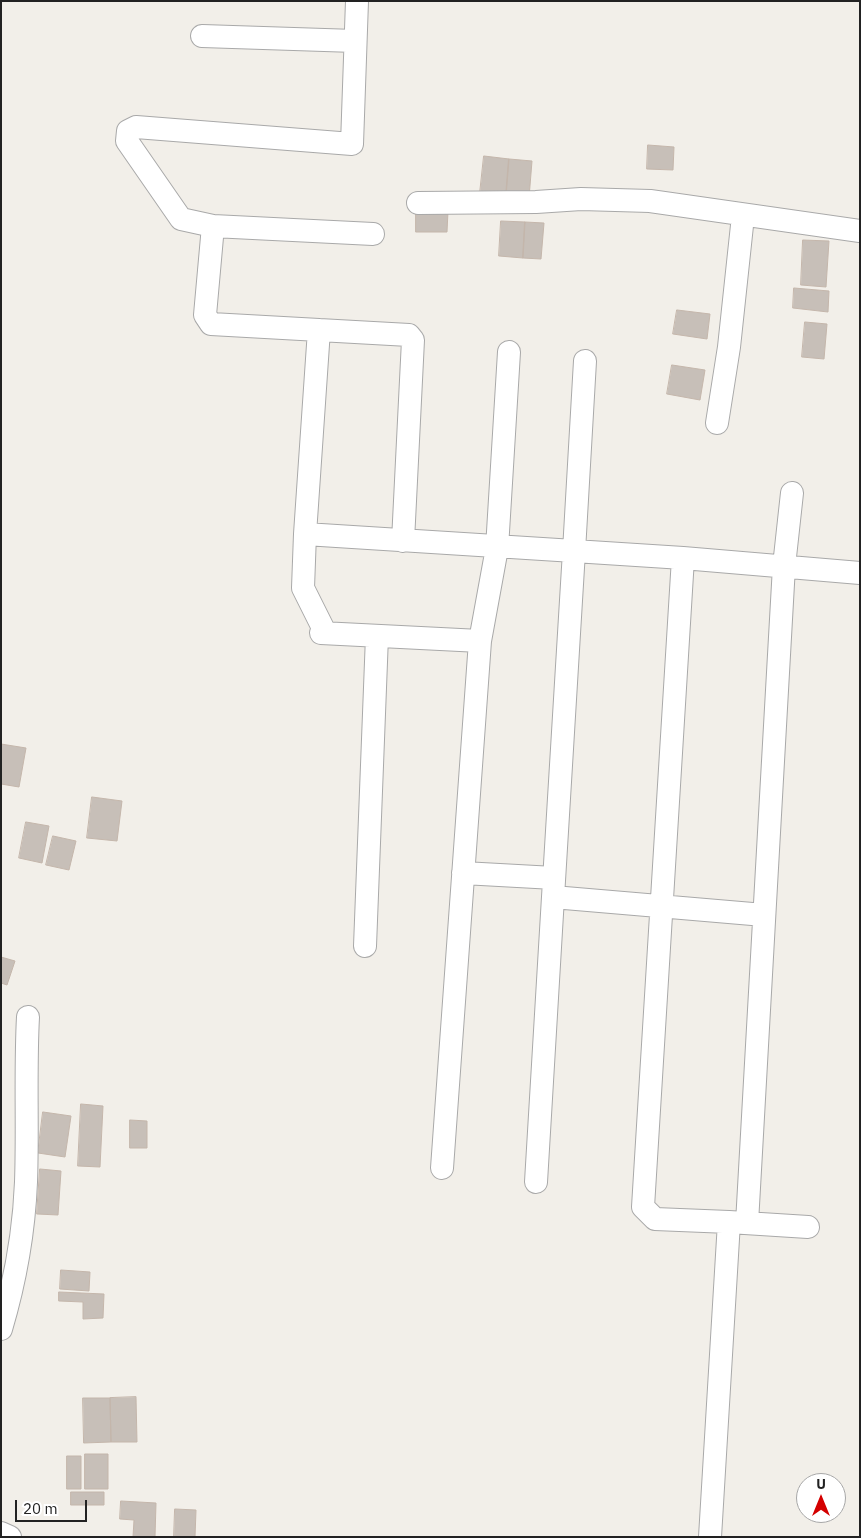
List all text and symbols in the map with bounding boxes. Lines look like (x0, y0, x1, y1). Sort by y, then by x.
north arrow (796, 1473, 846, 1523)
text: U (816, 1475, 826, 1493)
scale bar (18, 1490, 90, 1522)
text: 20 m (23, 1499, 58, 1518)

